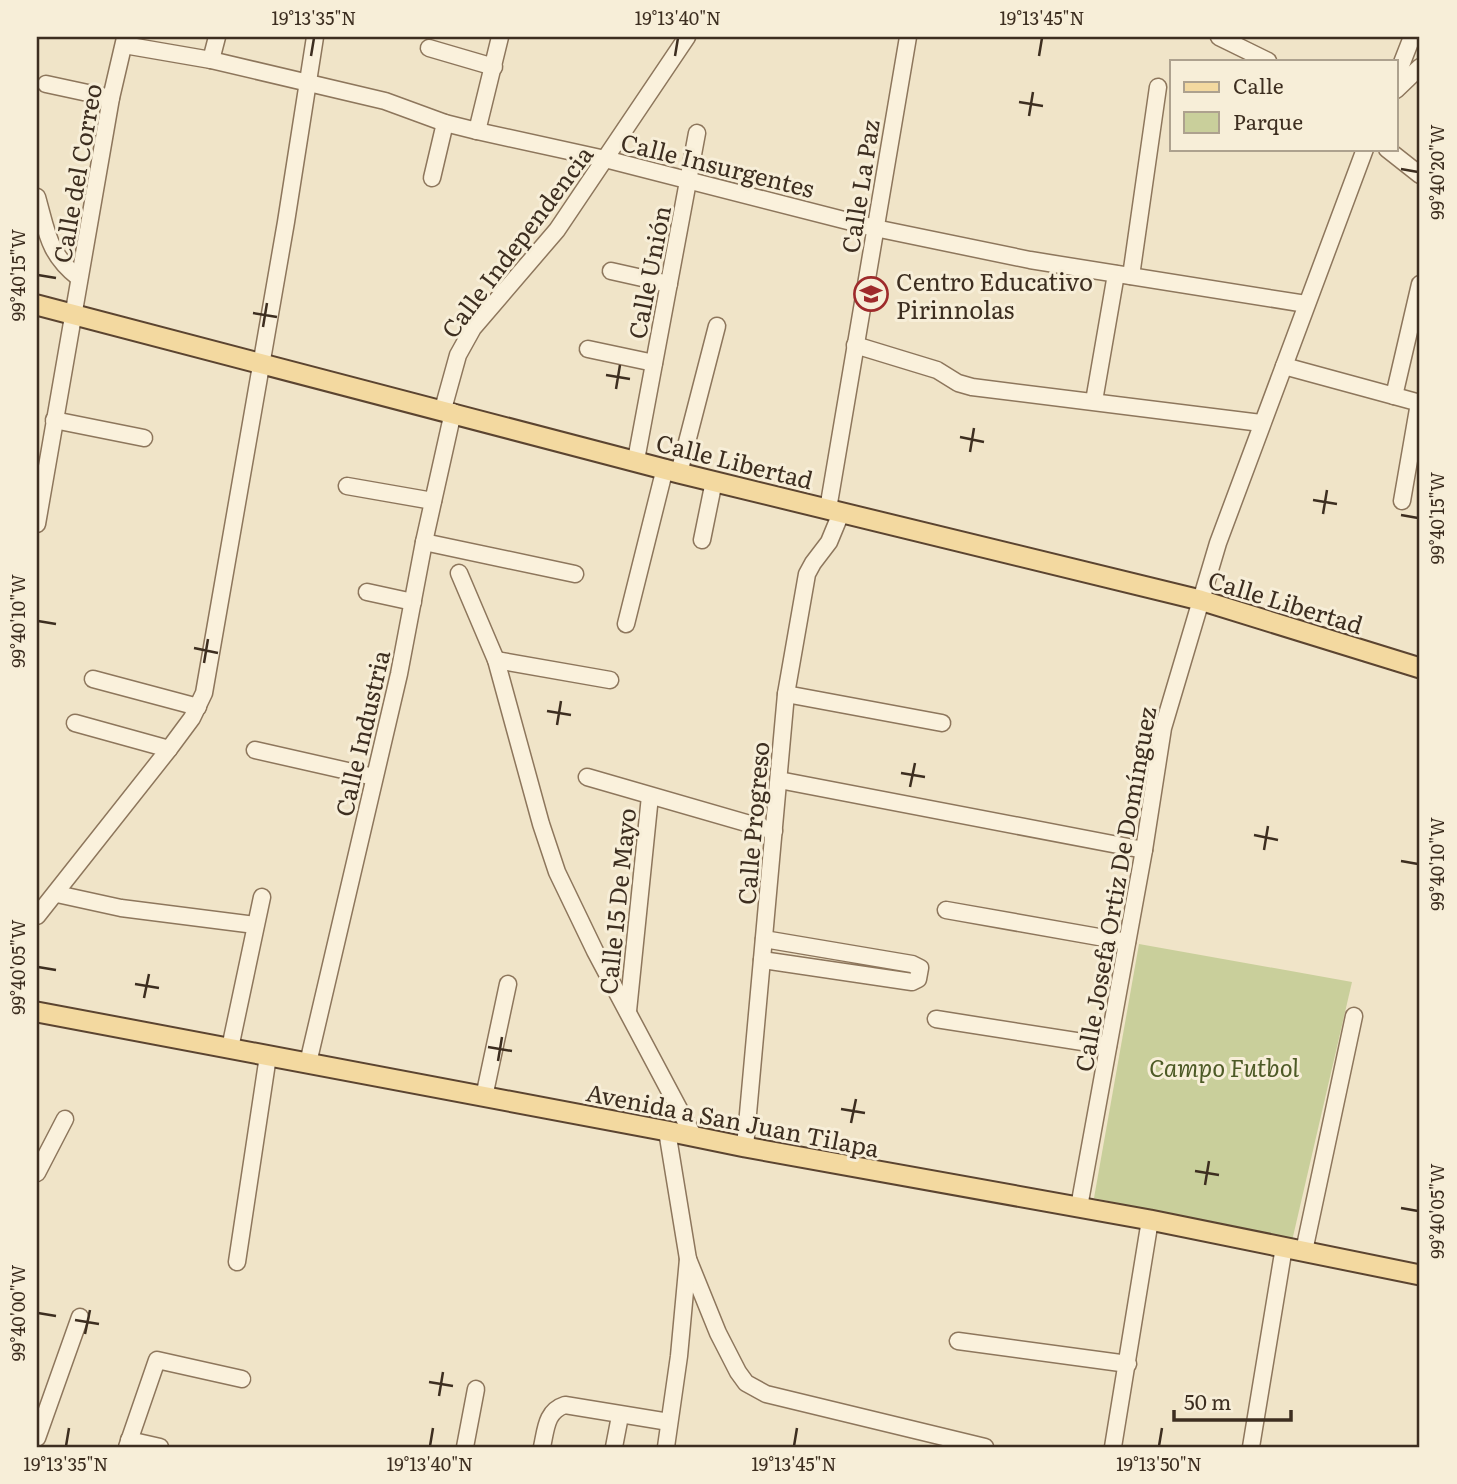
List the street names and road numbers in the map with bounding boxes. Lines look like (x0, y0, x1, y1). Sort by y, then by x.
street label: Calle del Correo (43, 81, 109, 265)
street label: Calle La Paz (831, 116, 887, 255)
street label: Calle Insurgentes (618, 123, 819, 205)
street label: Calle Independencia (432, 137, 600, 345)
street label: Calle Unión (618, 202, 678, 342)
street label: Calle Libertad (653, 424, 817, 496)
street label: Calle Libertad (1204, 561, 1368, 641)
street label: Calle Industria (325, 646, 397, 820)
street label: Calle Josefa Ortiz De Domínguez (1065, 703, 1163, 1074)
street label: Calle Progreso (727, 740, 777, 906)
street label: Calle 15 De Mayo (589, 806, 643, 996)
street label: Avenida a San Juan Tilapa (583, 1073, 883, 1165)

